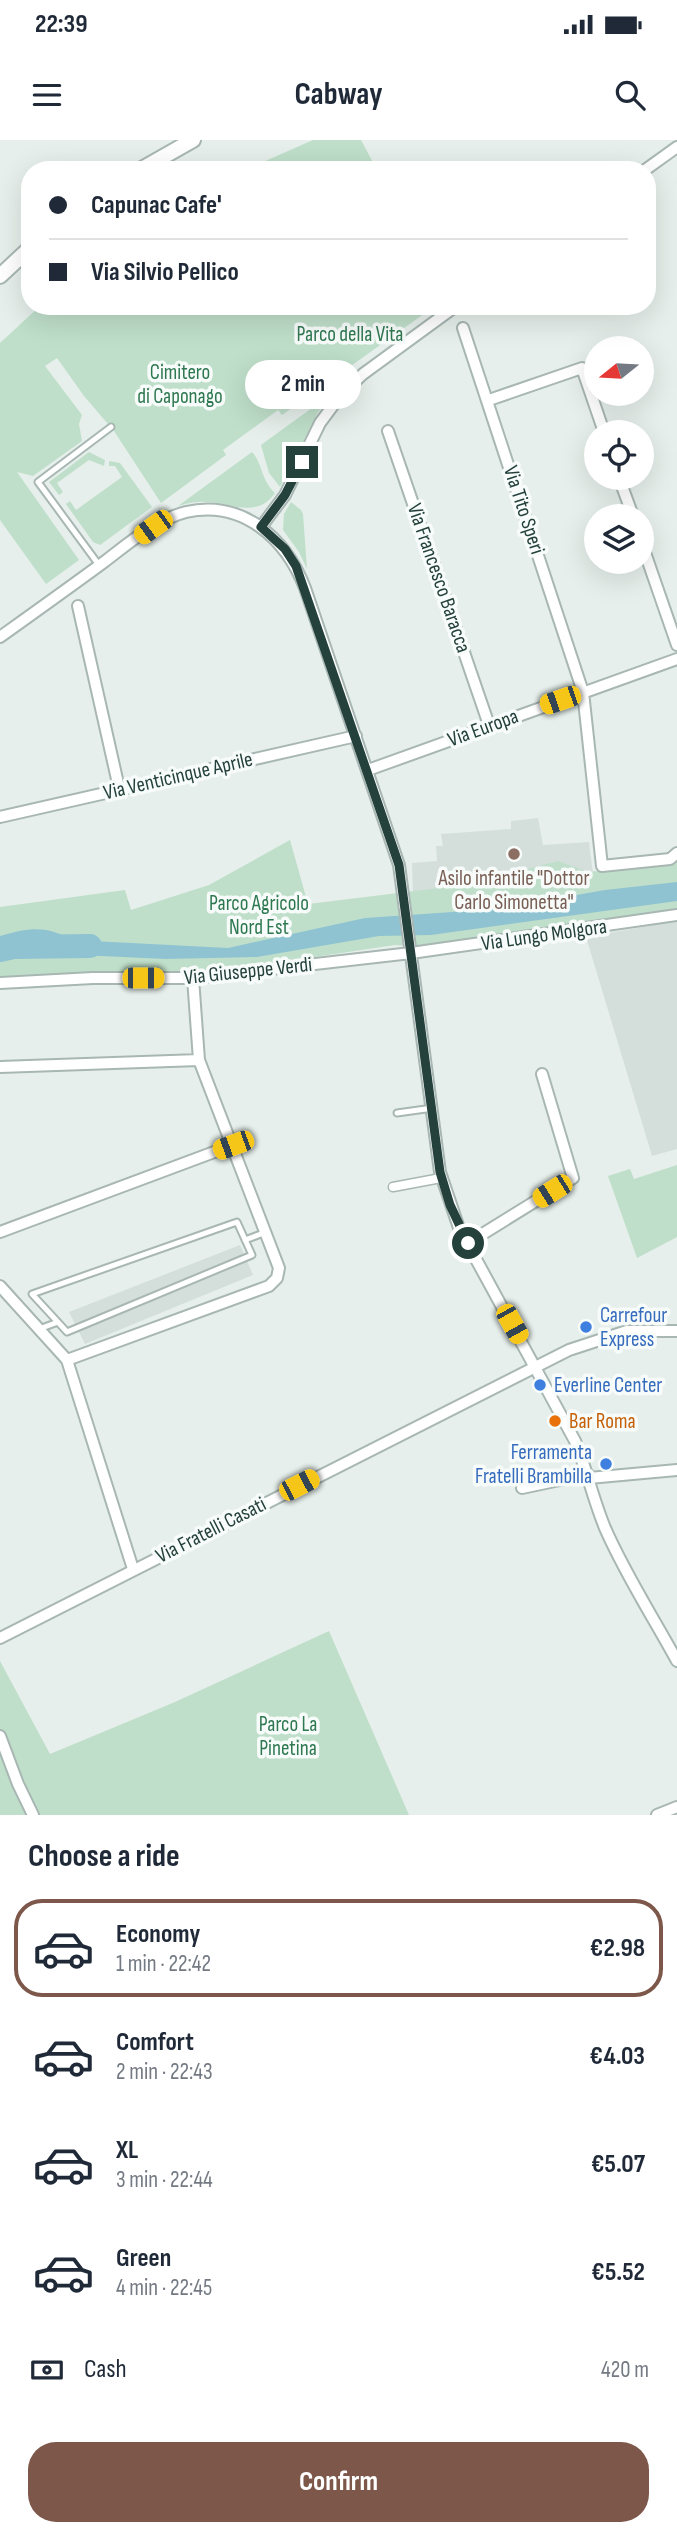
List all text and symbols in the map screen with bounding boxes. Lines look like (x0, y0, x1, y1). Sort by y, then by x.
text: 22:39 (35, 9, 88, 40)
text: Cabway (294, 75, 383, 114)
icon: menu (28, 76, 66, 114)
icon: search (611, 76, 649, 114)
text: Capunac Cafe' (91, 190, 222, 221)
text: Via Silvio Pellico (91, 257, 239, 288)
park label: Parco della Vita (297, 322, 403, 347)
north arrow (584, 336, 654, 406)
map controls (584, 336, 654, 574)
park label: Cimitero di Caponago (137, 360, 223, 409)
callout: 2 min (244, 360, 360, 410)
text: 2 min (281, 370, 325, 398)
button: locate (584, 420, 654, 490)
route end (286, 446, 318, 478)
street label: Via Tito Speri (498, 463, 550, 557)
street label: Via Francesco Baracca (402, 500, 476, 656)
button: layers (584, 504, 654, 574)
car (130, 506, 177, 548)
car (537, 683, 584, 717)
street label: Via Europa (444, 704, 522, 752)
street label: Via Venticinque Aprile (101, 747, 255, 805)
marker: Asilo infantile "Dottor Carlo Simonetta" (506, 846, 522, 862)
place label: Asilo infantile "Dottor Carlo Simonetta" (438, 866, 589, 915)
park label: Parco Agricolo Nord Est (209, 891, 309, 940)
street label: Via Lungo Molgora (480, 914, 608, 956)
street label: Via Giuseppe Verdi (183, 952, 313, 990)
car (123, 968, 165, 989)
car (210, 1128, 257, 1162)
car (529, 1171, 576, 1211)
route start (452, 1227, 484, 1259)
car (493, 1301, 532, 1347)
place label: Carrefour Express (600, 1303, 667, 1352)
marker: Carrefour Express (578, 1319, 594, 1335)
place label: Everline Center (554, 1373, 662, 1398)
marker: Everline Center (532, 1377, 548, 1393)
place label: Bar Roma (569, 1409, 636, 1434)
marker: Bar Roma (547, 1413, 563, 1429)
place label: Ferramenta Fratelli Brambilla (475, 1440, 592, 1489)
marker: Ferramenta Fratelli Brambilla (598, 1456, 614, 1472)
car (276, 1466, 323, 1504)
street label: Via Fratelli Casati (152, 1492, 270, 1568)
park label: Parco La Pinetina (259, 1712, 317, 1761)
text: Choose a ride (28, 1837, 180, 1876)
icon: car (32, 1917, 95, 1980)
text: Economy (116, 1919, 200, 1950)
text: €2.98 (590, 1933, 645, 1964)
text: 1 min · 22:42 (116, 1950, 211, 1978)
icon: car (32, 2025, 95, 2088)
text: Comfort (116, 2027, 194, 2058)
text: €4.03 (589, 2041, 645, 2072)
text: 2 min · 22:43 (116, 2058, 213, 2086)
icon: car (32, 2133, 95, 2196)
text: XL (116, 2135, 138, 2166)
text: €5.07 (591, 2149, 645, 2180)
text: 3 min · 22:44 (116, 2166, 213, 2194)
icon: car (32, 2241, 95, 2304)
text: Green (116, 2243, 171, 2274)
text: €5.52 (591, 2257, 645, 2288)
text: 4 min · 22:45 (116, 2274, 212, 2302)
icon: cash (28, 2351, 66, 2389)
text: Cash (84, 2354, 127, 2385)
text: 420 m (601, 2356, 649, 2384)
button: Confirm (28, 2442, 649, 2522)

